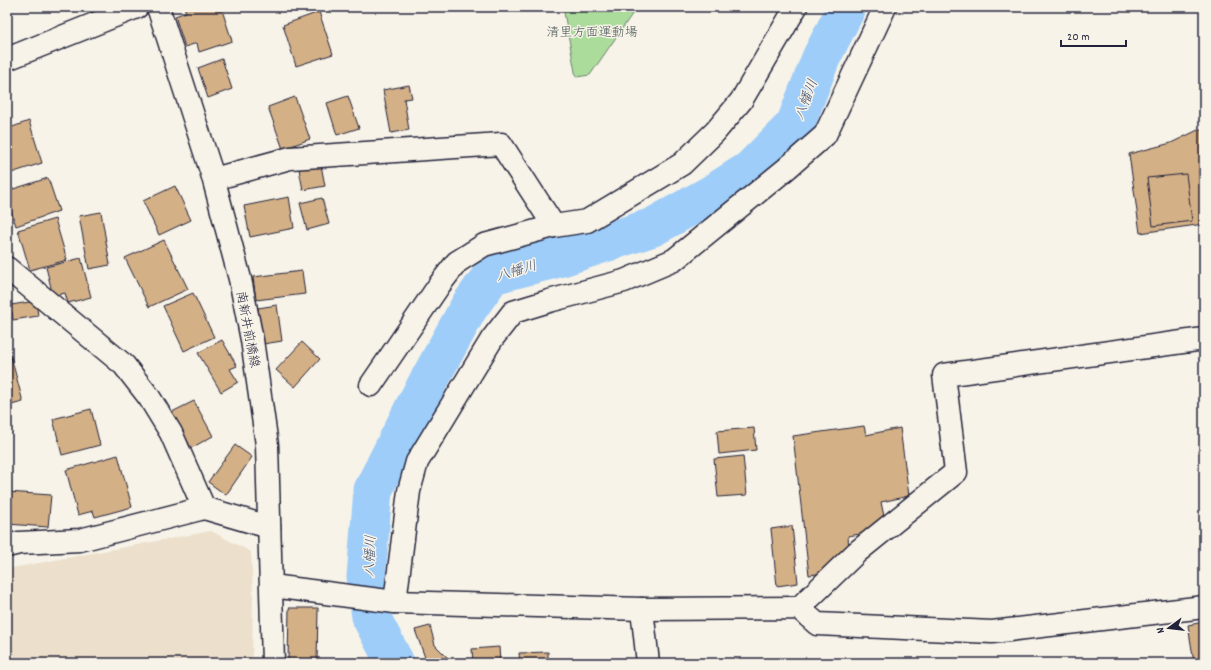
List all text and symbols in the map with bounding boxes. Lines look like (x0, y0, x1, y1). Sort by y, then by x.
scale bar (1061, 22, 1126, 48)
park label: 清里方面運動場 (546, 24, 638, 43)
text: 20 m (1067, 29, 1090, 46)
water label: 八幡川 (790, 77, 824, 123)
water label: 八幡川 (494, 256, 540, 288)
street label: 南新井前橋線 (230, 289, 264, 371)
water label: 八幡川 (360, 535, 382, 578)
north arrow (1149, 608, 1189, 648)
text: N (1153, 625, 1170, 635)

